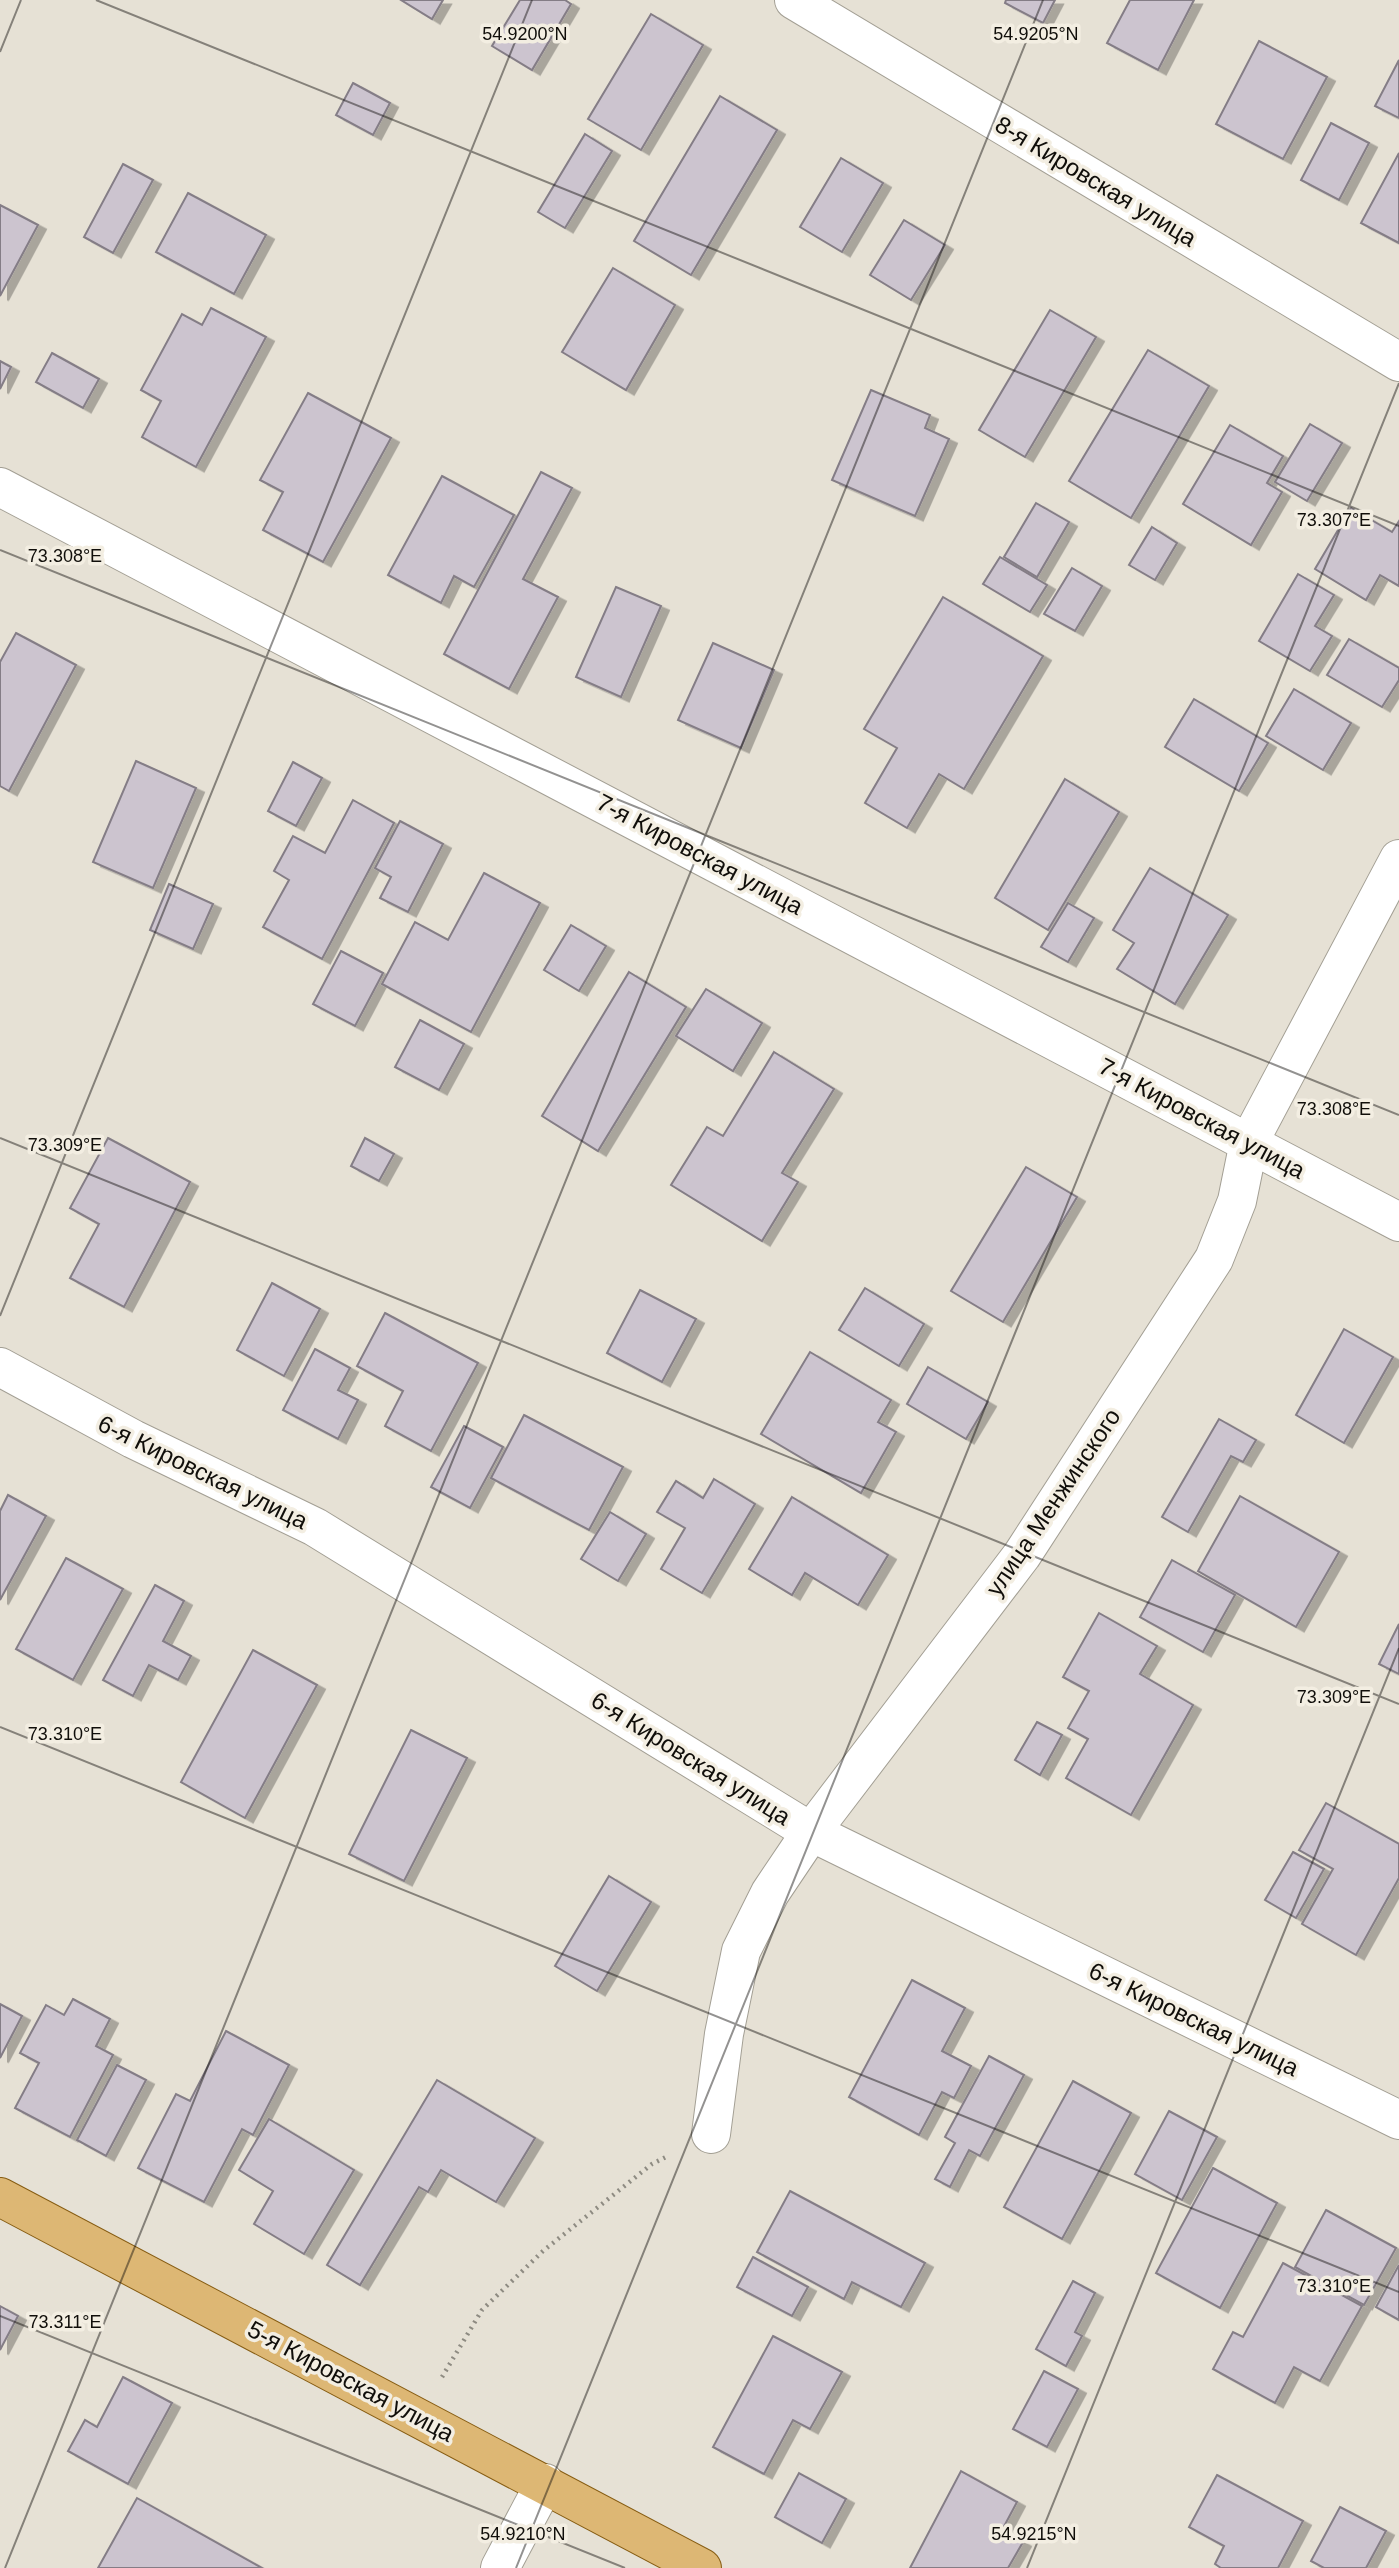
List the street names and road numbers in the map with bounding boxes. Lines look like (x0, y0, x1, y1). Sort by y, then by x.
street label: 8-я Кировская улица (991, 110, 1202, 252)
street label: 7-я Кировская улица (592, 788, 808, 920)
street label: 7-я Кировская улица (1094, 1052, 1310, 1184)
street label: улица Менжинского (980, 1403, 1126, 1601)
street label: 6-я Кировская улица (94, 1410, 313, 1535)
street label: 6-я Кировская улица (586, 1686, 796, 1831)
street label: 6-я Кировская улица (1085, 1957, 1304, 2082)
street label: 5-я Кировская улица (243, 2315, 459, 2447)

